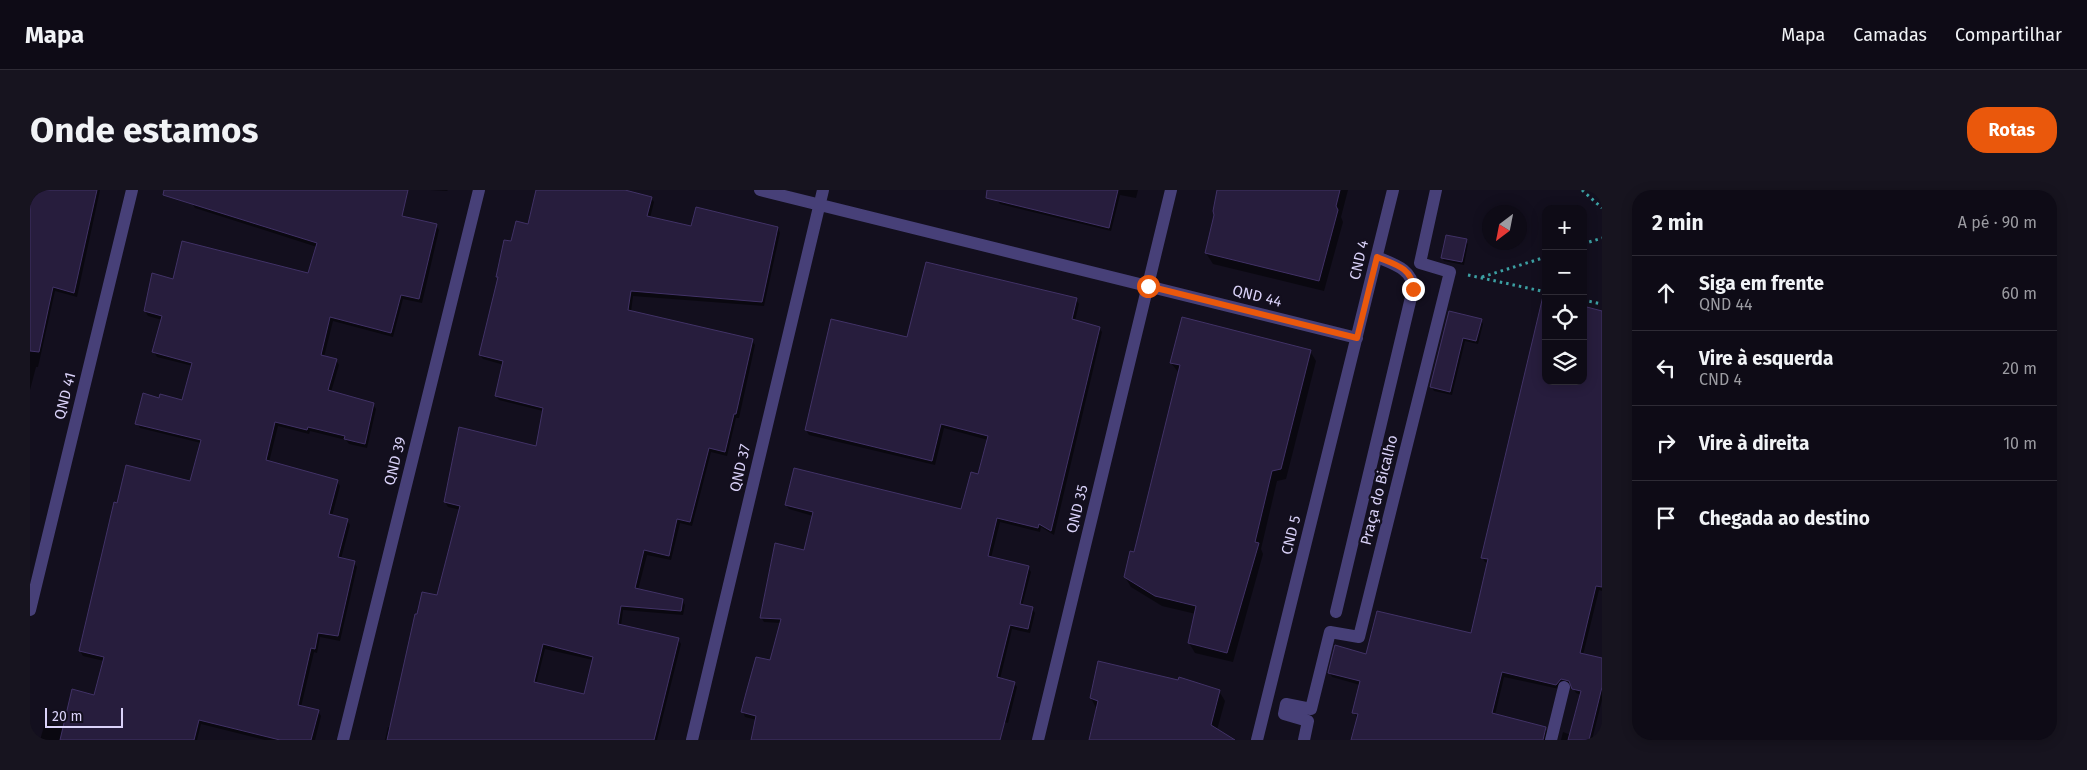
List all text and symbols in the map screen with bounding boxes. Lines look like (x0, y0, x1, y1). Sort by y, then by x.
text: Mapa (25, 21, 84, 49)
text: Mapa (1781, 24, 1825, 46)
text: Camadas (1853, 24, 1927, 46)
text: Compartilhar (1955, 24, 2062, 46)
button: Rotas (1967, 107, 2057, 153)
text: Onde estamos (30, 109, 258, 151)
north arrow (1482, 205, 1527, 250)
map controls (1542, 205, 1587, 385)
button: + (1542, 205, 1587, 250)
text: 2 min (1652, 210, 1704, 236)
text: A pé · 90 m (1958, 213, 2037, 232)
street label: CND 4 (1346, 238, 1372, 282)
button: − (1542, 250, 1587, 295)
text: Siga em frente (1699, 272, 1824, 295)
route start (1137, 275, 1160, 298)
route end (1402, 278, 1425, 301)
icon: ahead (1652, 279, 1680, 307)
street label: QND 44 (1230, 281, 1284, 311)
text: 60 m (2002, 284, 2037, 303)
button: locate (1542, 295, 1587, 340)
text: QND 44 (1699, 295, 1753, 314)
button: layers (1542, 340, 1587, 385)
text: Vire à esquerda (1699, 347, 1833, 370)
icon: left (1652, 354, 1680, 382)
text: 20 m (2002, 359, 2037, 378)
text: CND 4 (1699, 370, 1742, 389)
street label: QND 41 (50, 371, 80, 421)
icon: right (1652, 429, 1680, 457)
text: Vire à direita (1699, 432, 1809, 455)
street label: Praça do Bicalho (1357, 433, 1401, 547)
text: 10 m (2003, 434, 2037, 453)
street label: QND 39 (380, 435, 410, 487)
street label: QND 37 (726, 442, 754, 494)
street label: QND 35 (1062, 483, 1092, 535)
icon: arrive (1652, 504, 1680, 532)
text: Chegada ao destino (1699, 507, 1870, 530)
street label: CND 5 (1277, 514, 1305, 556)
scale bar (45, 705, 122, 728)
text: 20 m (52, 708, 82, 725)

